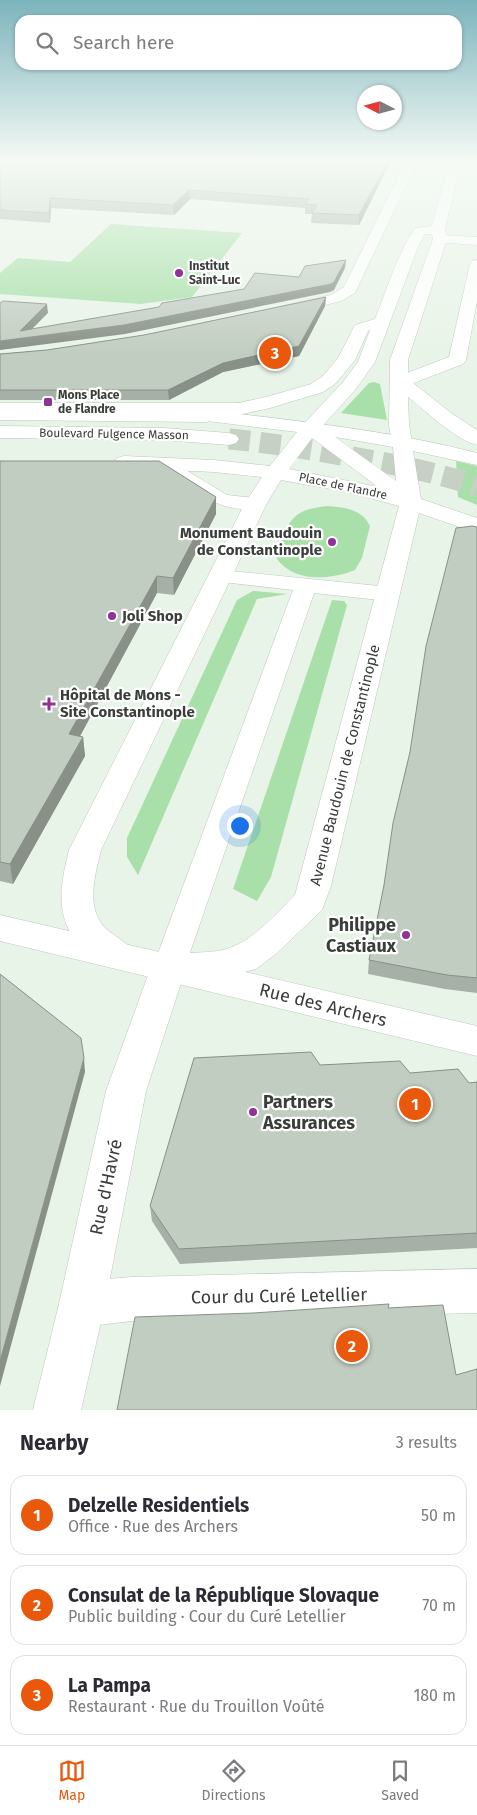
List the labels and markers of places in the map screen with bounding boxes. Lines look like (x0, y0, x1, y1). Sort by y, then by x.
place label: Institut Saint-Luc (189, 259, 241, 287)
marker: Institut Saint-Luc (173, 267, 185, 279)
pin: 3 (259, 334, 291, 372)
place label: Mons Place de Flandre (58, 388, 120, 416)
marker: Mons Place de Flandre (42, 396, 54, 408)
place label: Monument Baudouin de Constantinople (180, 524, 322, 559)
marker: Monument Baudouin de Constantinople (326, 536, 338, 548)
place label: Joli Shop (121, 607, 183, 625)
marker: Joli Shop (106, 610, 118, 622)
place label: Hôpital de Mons - Site Constantinople (60, 686, 195, 721)
marker: Hôpital de Mons - Site Constantinople (42, 697, 56, 711)
place label: Philippe Castiaux (326, 914, 397, 957)
marker: Philippe Castiaux (400, 929, 412, 941)
pin: 1 (399, 1085, 431, 1123)
place label: Partners Assurances (262, 1091, 355, 1134)
marker: Partners Assurances (247, 1106, 259, 1118)
pin: 2 (336, 1327, 368, 1365)

